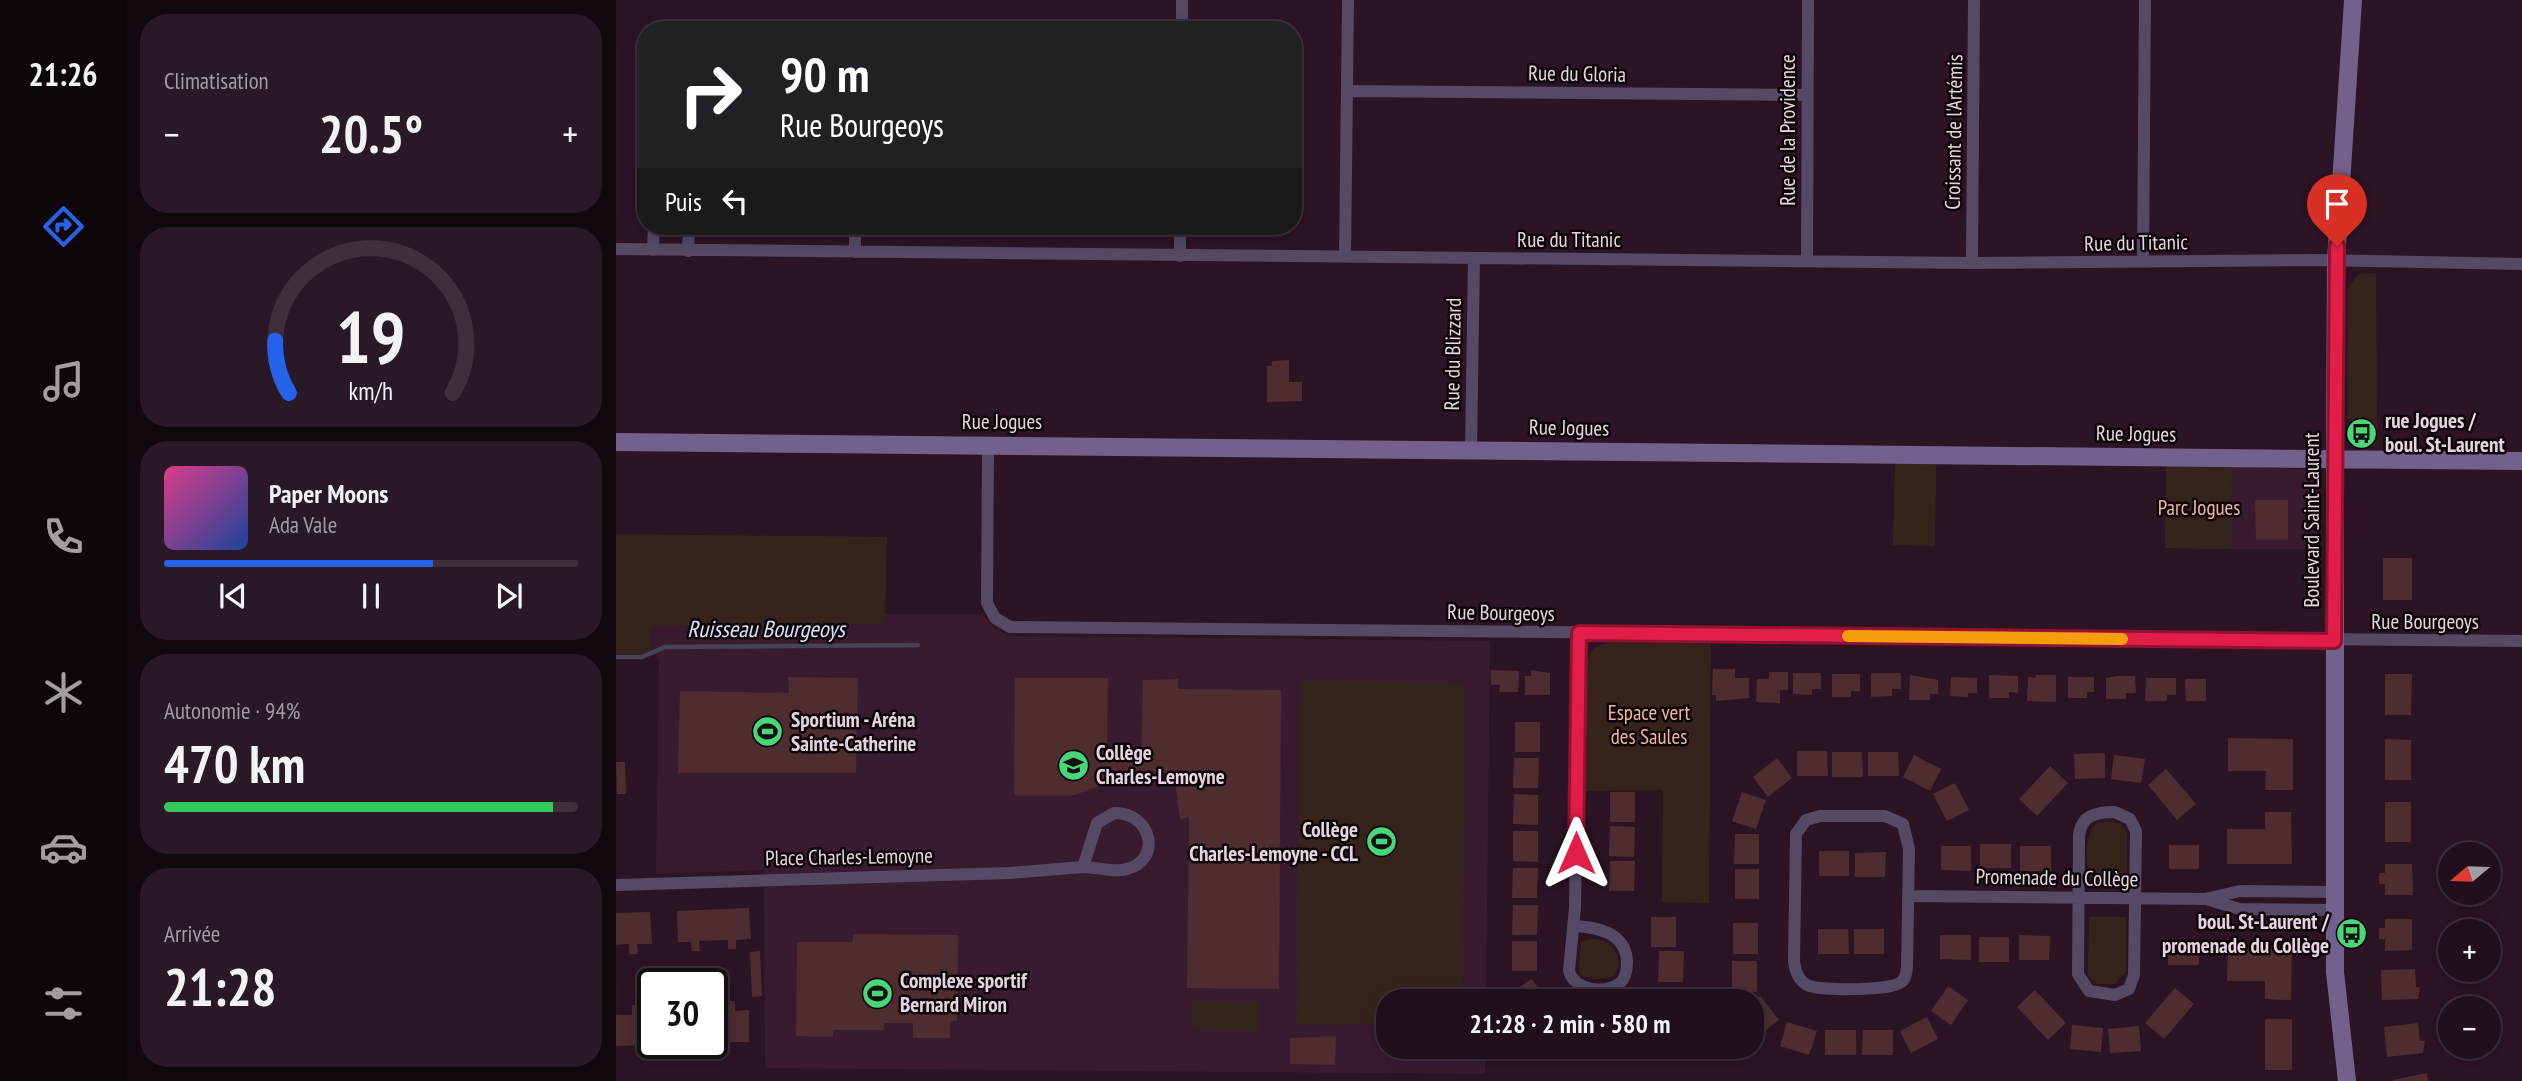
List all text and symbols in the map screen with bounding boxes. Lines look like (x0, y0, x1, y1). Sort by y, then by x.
text: 90 m (780, 42, 869, 106)
icon: right (665, 49, 756, 140)
text: 21:26 (28, 53, 98, 95)
street label: Rue de la Providence (1774, 54, 1801, 206)
street label: Croissant de l'Artémis (1939, 54, 1968, 210)
street label: Rue du Gloria (1528, 59, 1626, 88)
text: Climatisation (164, 66, 269, 95)
text: 20.5° (319, 100, 423, 167)
text: Rue Bourgeoys (780, 104, 944, 146)
text: − (164, 109, 180, 158)
text: + (562, 109, 578, 158)
pin (2307, 174, 2367, 246)
icon: left (716, 182, 754, 220)
text: Puis (665, 185, 702, 218)
icon: arrive (2318, 185, 2356, 223)
icon: directions (39, 202, 88, 251)
street label: Rue du Titanic (1517, 226, 1621, 253)
street label: Rue du Titanic (2084, 228, 2189, 257)
text: 19 (336, 290, 406, 384)
street label: Rue du Blizzard (1438, 297, 1467, 411)
icon: music (39, 357, 88, 406)
text: km/h (349, 375, 393, 407)
place label: rue Jogues / boul. St-Laurent (2385, 407, 2505, 458)
street label: Rue Jogues (962, 408, 1042, 435)
street label: Rue Jogues (1529, 413, 1609, 442)
bus stop icon: rue Jogues / boul. St-Laurent (2345, 416, 2379, 450)
street label: Rue Jogues (2096, 419, 2176, 448)
street label: Boulevard Saint-Laurent (2298, 432, 2325, 608)
text: Paper Moons (269, 477, 388, 510)
park label: Parc Jogues (2158, 494, 2240, 521)
text: Ada Vale (269, 510, 337, 539)
icon: phone (39, 512, 88, 561)
icon: previous (214, 577, 252, 615)
icon: pause (352, 577, 390, 615)
icon: next (490, 577, 528, 615)
street label: Rue Bourgeoys (1447, 598, 1555, 627)
street label: Rue Bourgeoys (2371, 608, 2479, 635)
water label: Ruisseau Bourgeoys (687, 614, 847, 643)
icon: climate (39, 668, 88, 717)
text: Autonomie · 94% (164, 696, 300, 725)
park label: Espace vert des Saules (1608, 699, 1691, 750)
place label: Sportium - Aréna Sainte-Catherine (791, 706, 916, 757)
sports icon: Sportium - Aréna Sainte-Catherine (751, 715, 785, 749)
text: 470 km (164, 730, 305, 797)
place label: Collège Charles-Lemoyne (1096, 739, 1225, 790)
school or university icon: Collège Charles-Lemoyne (1056, 748, 1090, 782)
place label: Collège Charles-Lemoyne - CCL (1189, 816, 1358, 867)
position arrow (1539, 816, 1613, 890)
icon: car (39, 823, 88, 872)
sports icon: Collège Charles-Lemoyne - CCL (1364, 825, 1398, 859)
street label: Place Charles-Lemoyne (765, 842, 933, 871)
north arrow (2438, 842, 2501, 905)
map controls (2438, 842, 2501, 1059)
street label: Promenade du Collège (1975, 863, 2139, 892)
place label: boul. St-Laurent / promenade du Collège (2162, 908, 2330, 959)
bus stop icon: boul. St-Laurent / promenade du Collège (2335, 917, 2369, 951)
text: Arrivée (164, 919, 220, 948)
button: + (2438, 919, 2501, 982)
text: 21:28 (164, 953, 276, 1020)
place label: Complexe sportif Bernard Miron (900, 967, 1028, 1018)
speed limit sign: 30 (637, 968, 728, 1059)
sports icon: Complexe sportif Bernard Miron (860, 976, 894, 1010)
icon: filters (39, 979, 88, 1028)
button: − (2438, 996, 2501, 1059)
text: 21:28 · 2 min · 580 m (1470, 1007, 1670, 1040)

